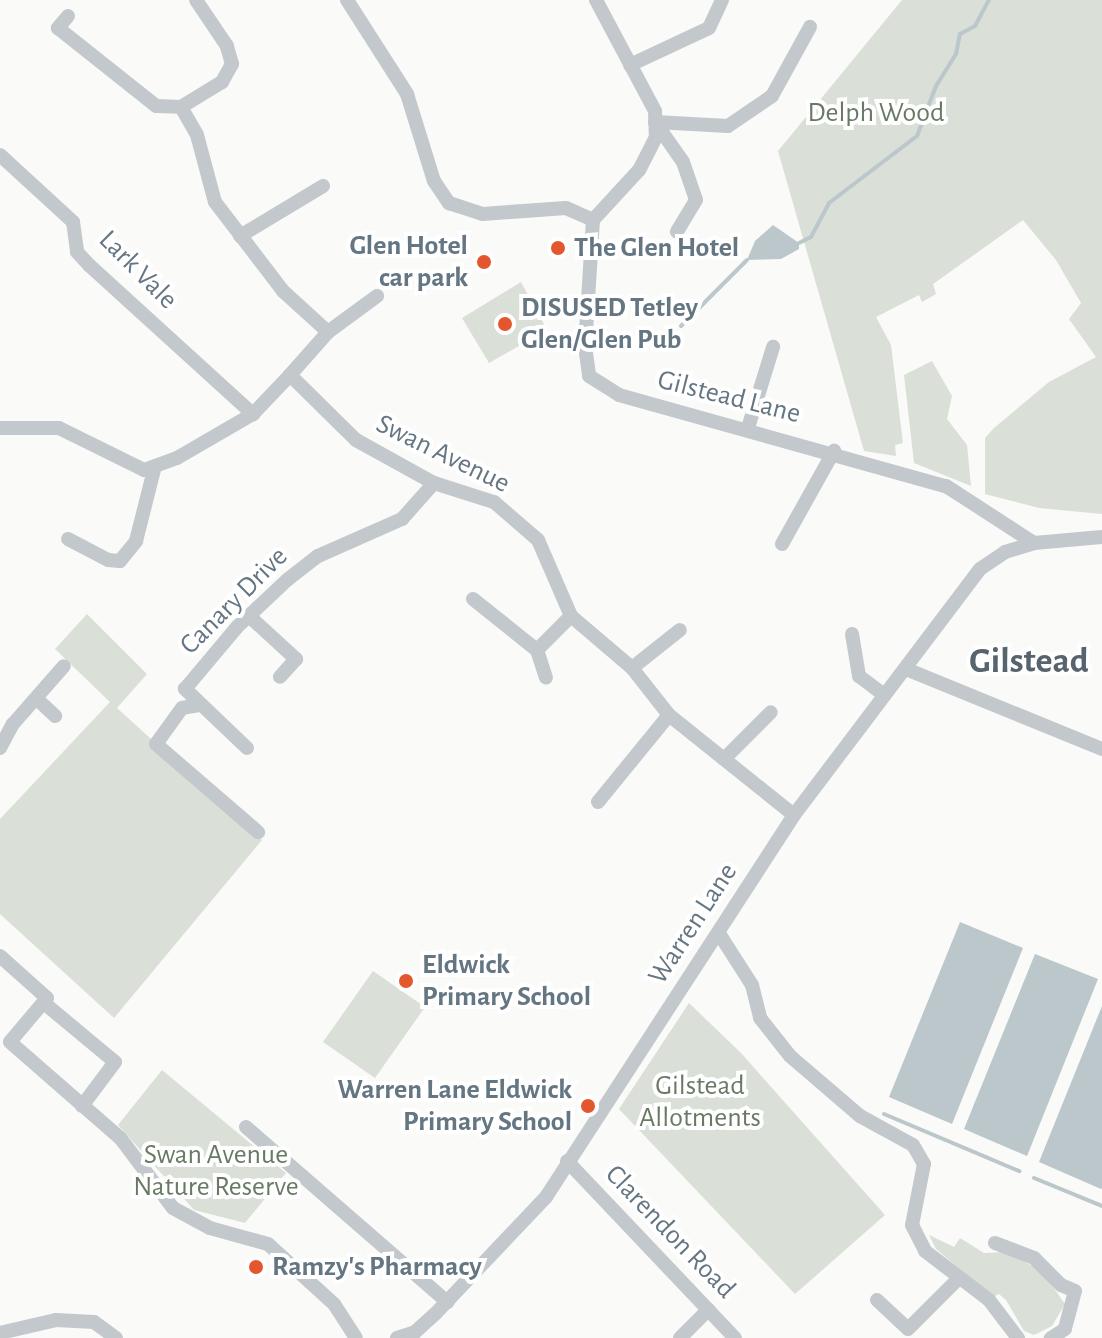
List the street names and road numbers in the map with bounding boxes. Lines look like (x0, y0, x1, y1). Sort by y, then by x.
street label: Lark Vale (92, 224, 184, 316)
street label: Gilstead Lane (654, 363, 804, 431)
street label: Swan Avenue (371, 407, 515, 501)
street label: Canary Drive (173, 540, 295, 662)
street label: Warren Lane (641, 857, 745, 991)
street label: Clarendon Road (598, 1158, 742, 1306)

